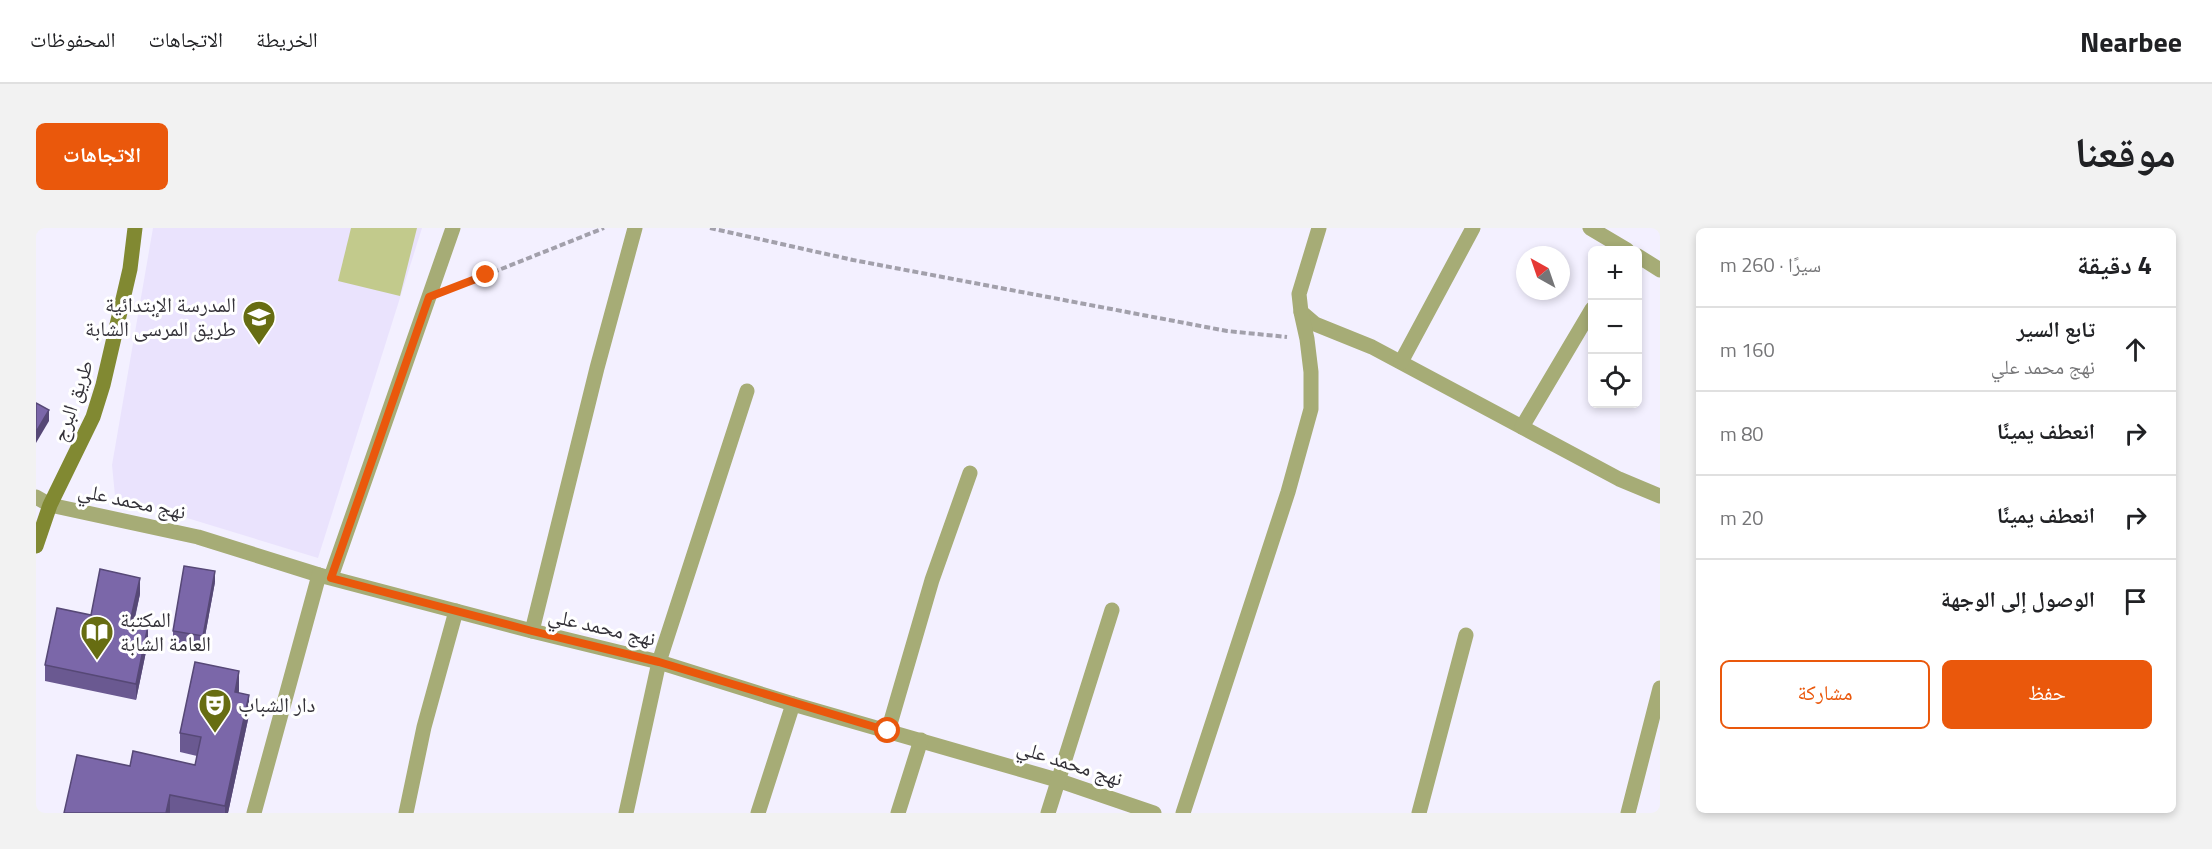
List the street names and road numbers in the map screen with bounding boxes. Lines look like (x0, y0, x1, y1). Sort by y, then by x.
street label: طريق البرج (43, 355, 101, 446)
street label: نهج محمد علي (75, 473, 189, 528)
street label: نهج محمد علي (545, 598, 659, 655)
street label: نهج محمد علي (1013, 730, 1127, 795)

